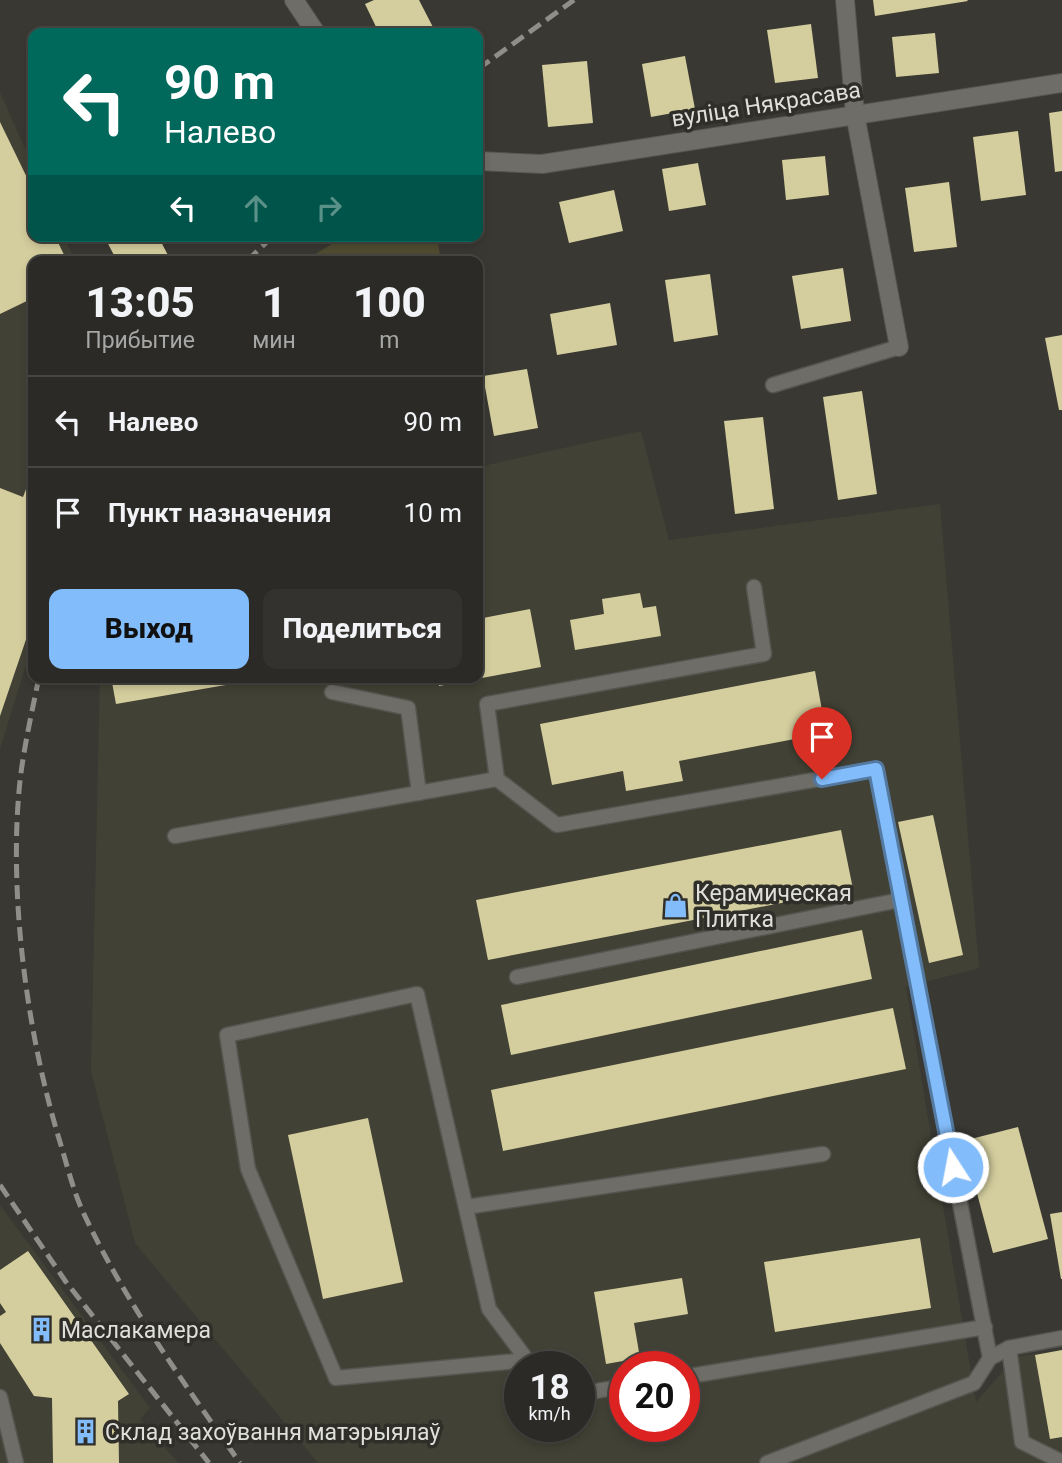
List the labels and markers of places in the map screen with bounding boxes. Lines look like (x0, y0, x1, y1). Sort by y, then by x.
pin (792, 707, 852, 779)
place label: Керамическая Плитка (695, 880, 852, 933)
shop icon: Керамическая Плитка (661, 892, 689, 920)
building icon: Маслакамера (27, 1316, 55, 1344)
place label: Маслакамера (61, 1317, 211, 1344)
building icon: Склад захоўвання матэрыялаў (71, 1418, 99, 1446)
place label: Склад захоўвання матэрыялаў (105, 1419, 440, 1446)

